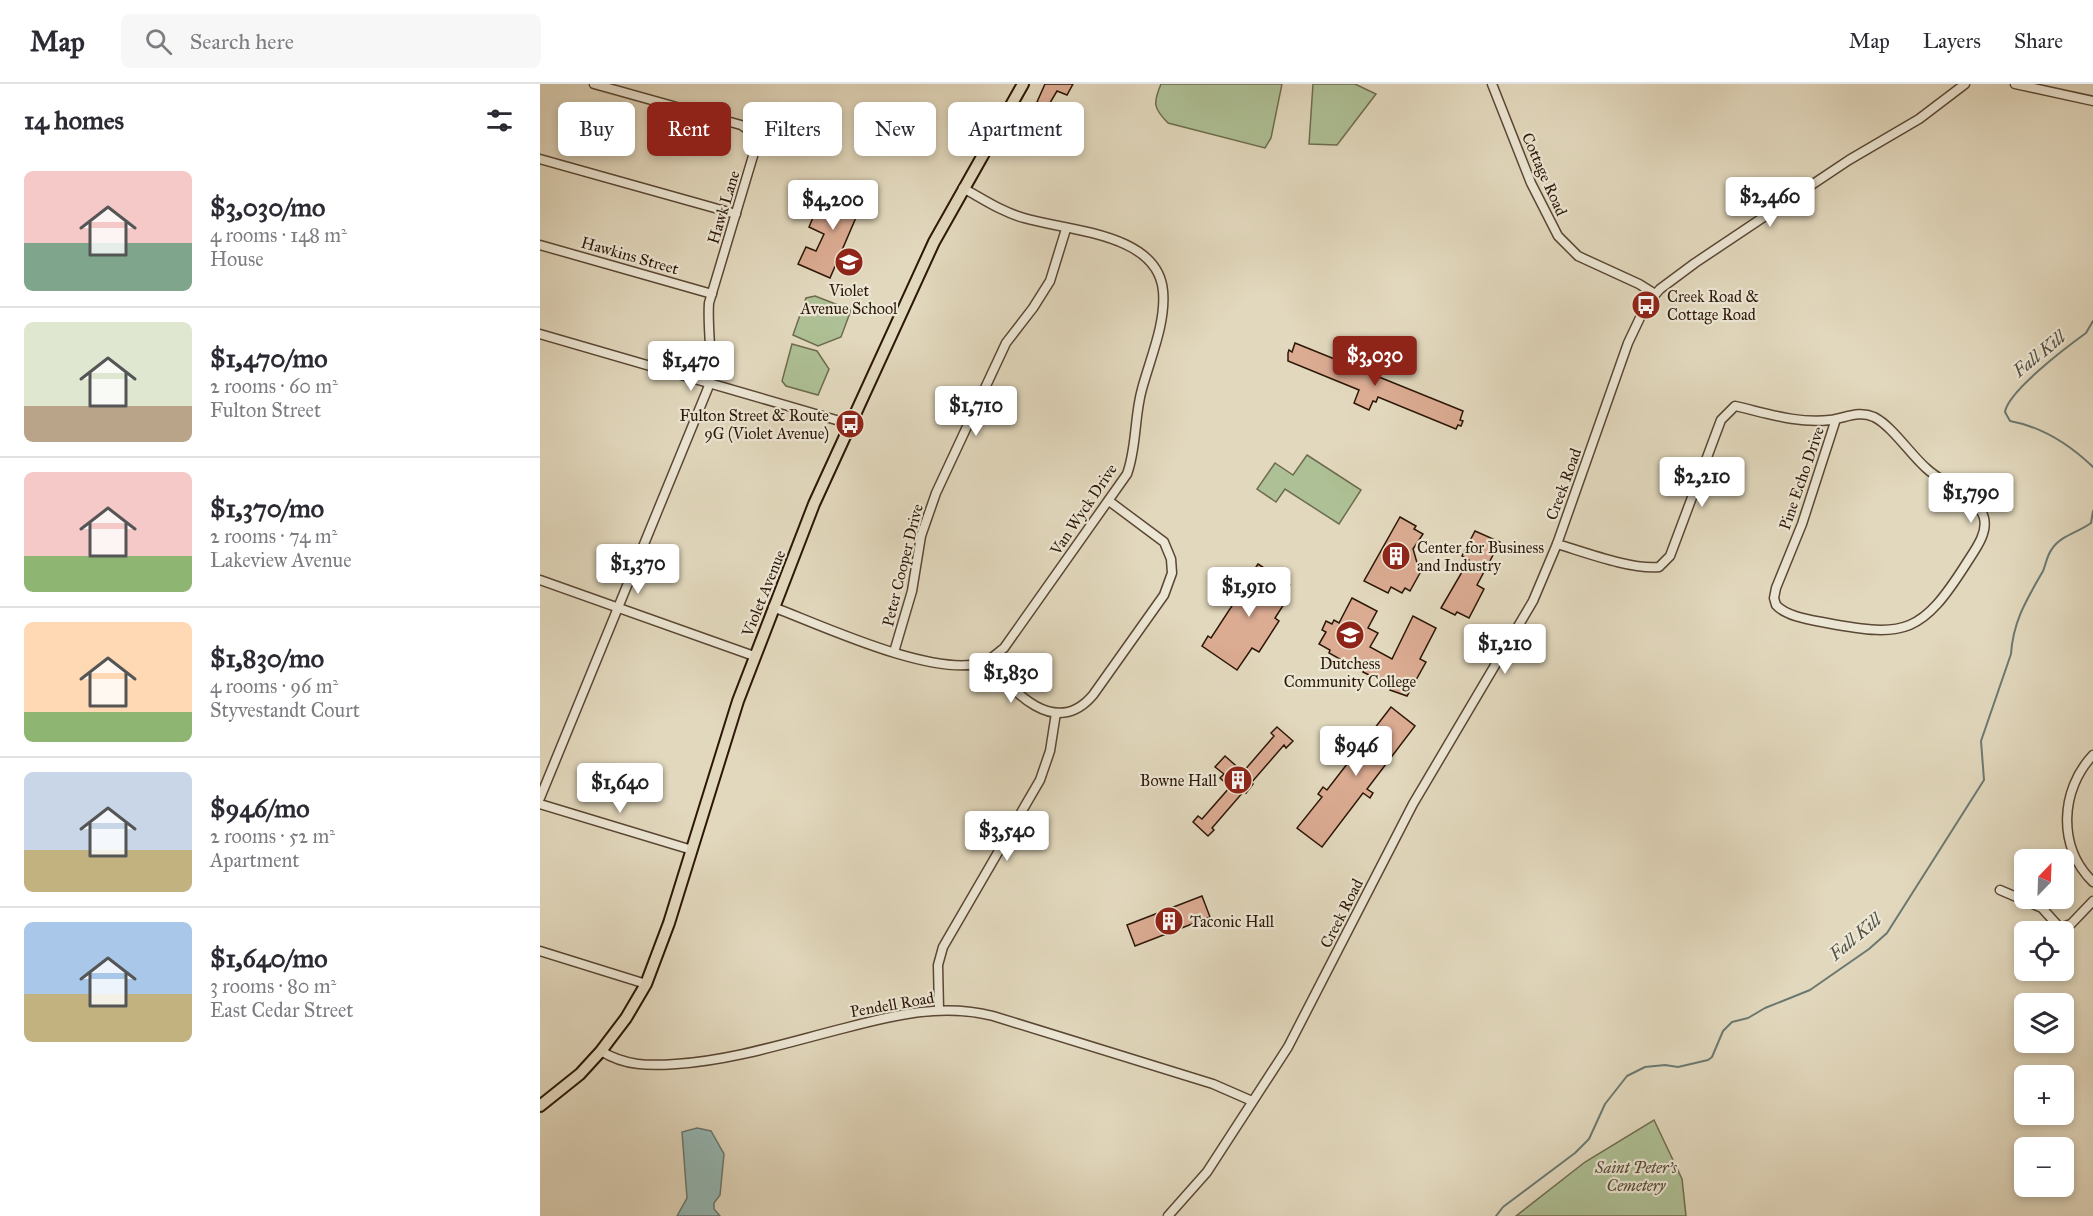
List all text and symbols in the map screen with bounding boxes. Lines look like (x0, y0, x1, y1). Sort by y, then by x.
search box (121, 14, 541, 68)
text: Map (30, 24, 85, 59)
icon: search (142, 25, 175, 58)
text: Search here (190, 28, 294, 55)
text: Map (1849, 28, 1890, 54)
text: Layers (1923, 28, 1981, 54)
text: Share (2014, 28, 2063, 54)
chip: Buy (558, 102, 635, 156)
chip: Rent (647, 102, 731, 156)
chip: Filters (743, 102, 842, 156)
chip: New (854, 102, 936, 156)
chip: Apartment (948, 102, 1084, 156)
text: 14 homes (24, 104, 124, 136)
icon: filters (483, 104, 516, 137)
street label: Cottage Road (1517, 130, 1571, 219)
street label: Hawk Lane (703, 168, 744, 246)
pin: $2,460 (1721, 177, 1819, 228)
pin: $4,200 (784, 180, 882, 231)
text: $2,460 (1740, 184, 1800, 208)
text: $4,200 (802, 187, 864, 211)
text: $3,030/mo (210, 191, 325, 223)
icon: home (72, 195, 144, 267)
text: 4 rooms · 148 m² (210, 223, 347, 247)
street label: Hawkins Street (579, 233, 681, 279)
school or university icon: Violet Avenue School (833, 246, 865, 278)
text: House (210, 247, 264, 271)
place label: Violet Avenue School (800, 281, 898, 318)
place label: Creek Road & Cottage Road (1667, 287, 1759, 325)
bus stop icon: Creek Road & Cottage Road (1630, 289, 1662, 321)
water label: Fall Kill (2007, 325, 2071, 382)
pin: $3,030 (1326, 336, 1424, 387)
pin: $1,470 (642, 341, 740, 392)
text: $1,470/mo (210, 342, 328, 374)
text: $3,030 (1347, 343, 1403, 367)
icon: home (72, 346, 144, 418)
text: $1,470 (662, 348, 720, 372)
text: 2 rooms · 60 m² (210, 374, 338, 398)
pin: $1,710 (927, 386, 1025, 437)
text: $1,710 (949, 393, 1003, 417)
text: Fulton Street (210, 398, 321, 422)
place label: Fulton Street & Route 9G (Violet Avenue) (680, 406, 829, 444)
bus stop icon: Fulton Street & Route 9G (Violet Avenue) (834, 408, 866, 440)
street label: Pine Echo Drive (1775, 424, 1828, 532)
street label: Creek Road (1542, 446, 1585, 523)
pin: $2,210 (1653, 457, 1751, 508)
street label: Van Wyck Drive (1045, 460, 1121, 559)
text: $2,210 (1674, 464, 1730, 488)
pin: $1,790 (1922, 473, 2020, 524)
text: $1,790 (1943, 480, 1999, 504)
text: $1,370/mo (210, 492, 324, 524)
icon: home (72, 496, 144, 568)
street label: Peter Cooper Drive (878, 502, 927, 628)
text: 2 rooms · 74 m² (210, 524, 337, 548)
place label: Center for Business and Industry (1417, 538, 1544, 575)
building icon: Center for Business and Industry (1380, 540, 1412, 572)
pin: $1,370 (589, 544, 687, 595)
street label: Violet Avenue (737, 547, 790, 640)
text: Lakeview Avenue (210, 548, 351, 572)
text: $1,370 (610, 551, 666, 575)
pin: $1,910 (1200, 567, 1298, 618)
text: $1,910 (1222, 574, 1277, 598)
school or university icon: Dutchess Community College (1334, 619, 1366, 651)
pin: $1,210 (1456, 624, 1554, 675)
text: $1,210 (1478, 631, 1532, 655)
text: $1,830/mo (210, 642, 324, 674)
icon: home (72, 646, 144, 718)
pin: $1,830 (962, 653, 1060, 704)
place label: Dutchess Community College (1284, 654, 1417, 692)
text: $1,830 (983, 660, 1039, 684)
text: 4 rooms · 96 m² (210, 674, 338, 698)
text: Styvestandt Court (210, 698, 360, 722)
pin: $946 (1320, 726, 1392, 777)
text: $946 (1334, 733, 1378, 757)
pin: $1,640 (571, 763, 669, 814)
building icon: Bowne Hall (1222, 764, 1254, 796)
text: $1,640 (591, 770, 649, 794)
place label: Bowne Hall (1140, 771, 1218, 790)
text: $946/mo (210, 792, 309, 824)
icon: home (72, 796, 144, 868)
pin: $3,540 (958, 811, 1056, 862)
text: $3,540 (979, 818, 1035, 842)
text: 2 rooms · 52 m² (210, 824, 335, 848)
text: Apartment (210, 848, 299, 872)
north arrow (2014, 849, 2074, 909)
map controls (2014, 849, 2074, 1197)
street label: Creek Road (1316, 875, 1367, 951)
building icon: Taconic Hall (1153, 905, 1185, 937)
water label: Fall Kill (1824, 907, 1887, 966)
place label: Taconic Hall (1190, 912, 1275, 931)
button: locate (2014, 921, 2074, 981)
text: $1,640/mo (210, 942, 328, 974)
icon: home (72, 946, 144, 1018)
text: 3 rooms · 80 m² (210, 974, 336, 998)
street label: Pendell Road (849, 988, 936, 1021)
button: layers (2014, 993, 2074, 1053)
text: East Cedar Street (210, 998, 353, 1022)
button: + (2014, 1065, 2074, 1125)
button: − (2014, 1137, 2074, 1197)
park label: Saint Peter's Cemetery (1594, 1158, 1677, 1195)

